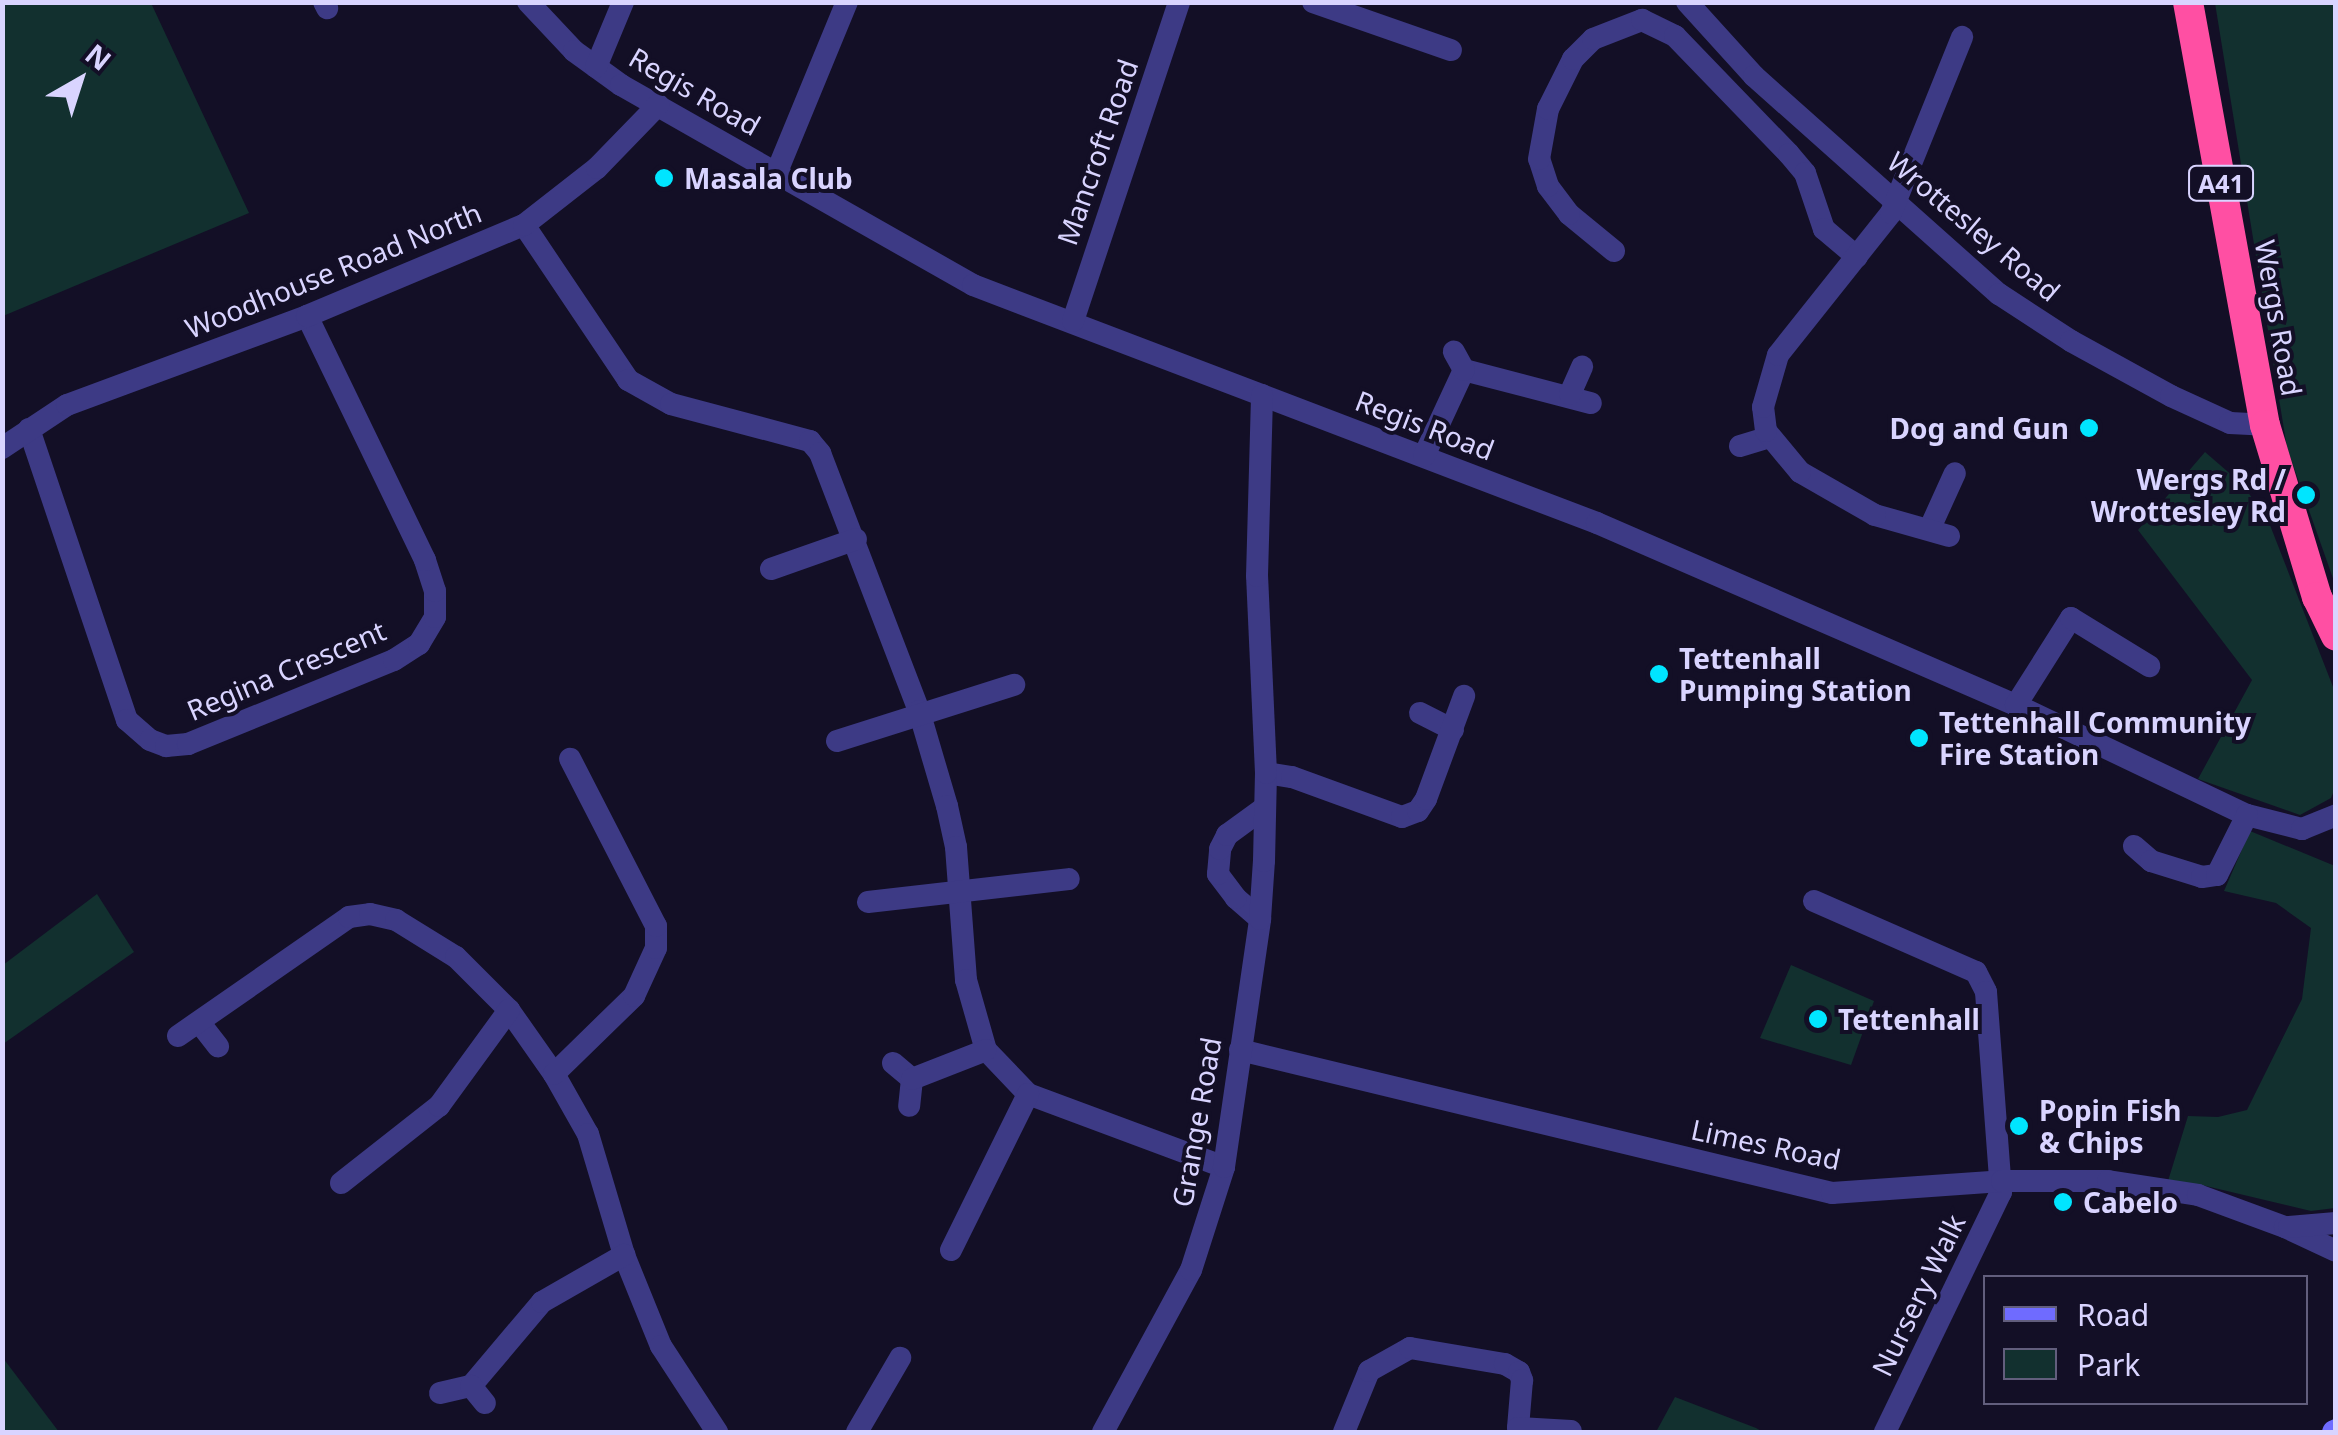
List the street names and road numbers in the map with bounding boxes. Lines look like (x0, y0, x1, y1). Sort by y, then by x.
street label: Regis Road (624, 40, 766, 142)
street label: Mancroft Road (1050, 55, 1144, 249)
street label: Wrottesley Road (1881, 144, 2067, 308)
road number: A41 (2186, 163, 2256, 203)
street label: Woodhouse Road North (180, 195, 486, 345)
street label: Wergs Road (2249, 237, 2309, 399)
street label: Regis Road (1351, 383, 1499, 467)
street label: Regina Crescent (182, 613, 390, 727)
street label: Grange Road (1165, 1034, 1227, 1210)
street label: Limes Road (1688, 1112, 1844, 1176)
street label: Nursery Walk (1864, 1209, 1972, 1381)

